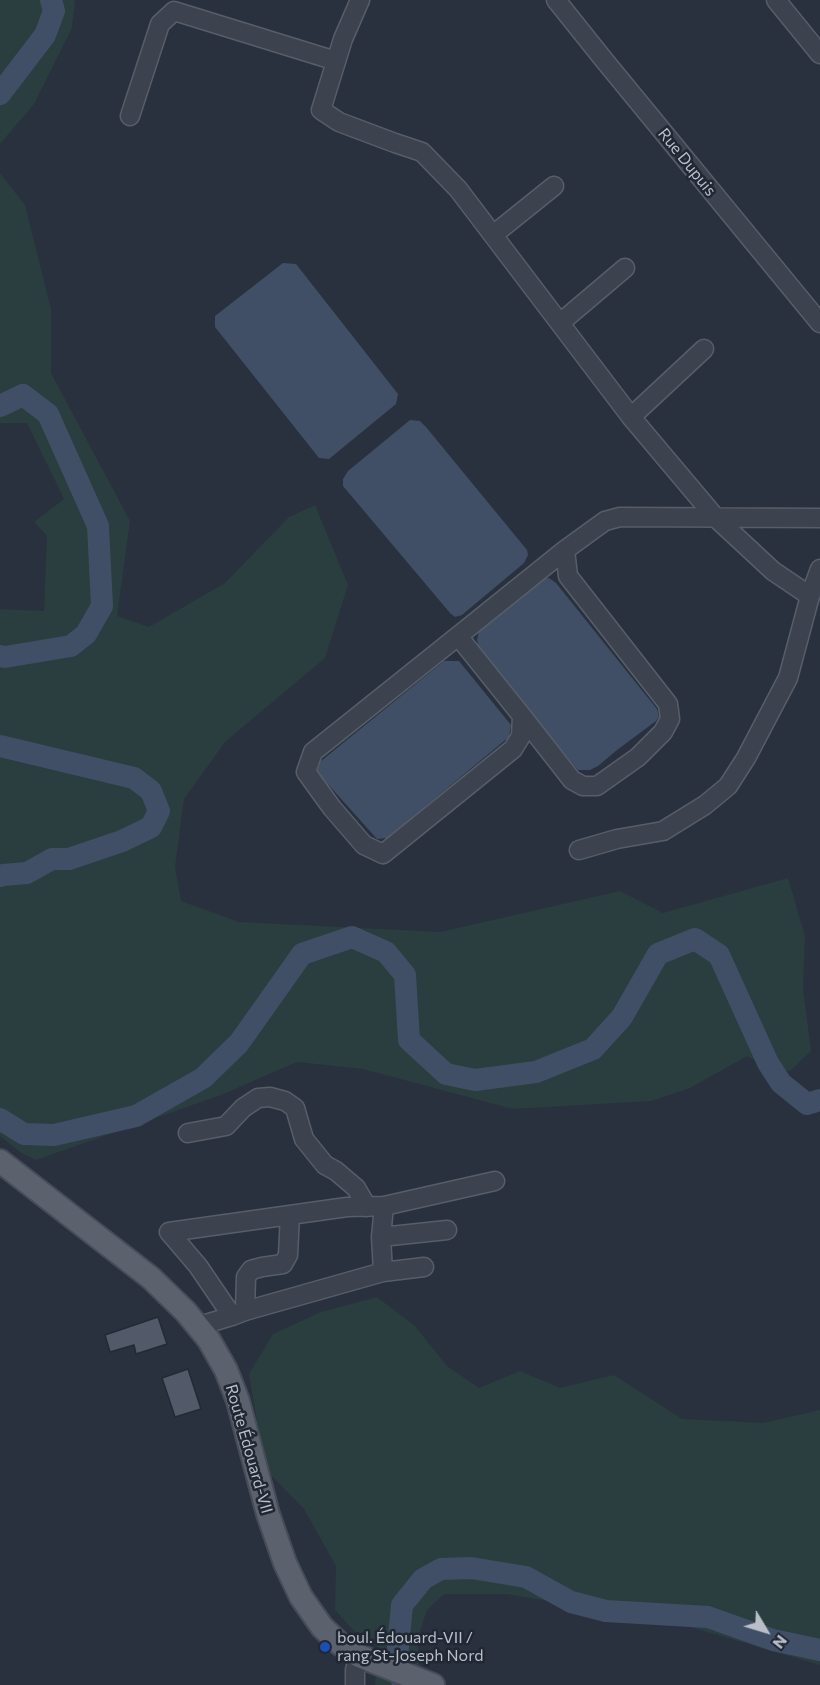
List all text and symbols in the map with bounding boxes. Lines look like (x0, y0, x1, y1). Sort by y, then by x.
street label: Rue Dupuis (654, 124, 720, 200)
street label: Route Édouard-VII (221, 1382, 277, 1516)
north arrow (736, 1601, 796, 1661)
place label: boul. Édouard-VII / rang St-Joseph Nord (337, 1628, 483, 1666)
text: N (769, 1632, 792, 1653)
marker: boul. Édouard-VII / rang St-Joseph Nord (318, 1640, 332, 1654)

